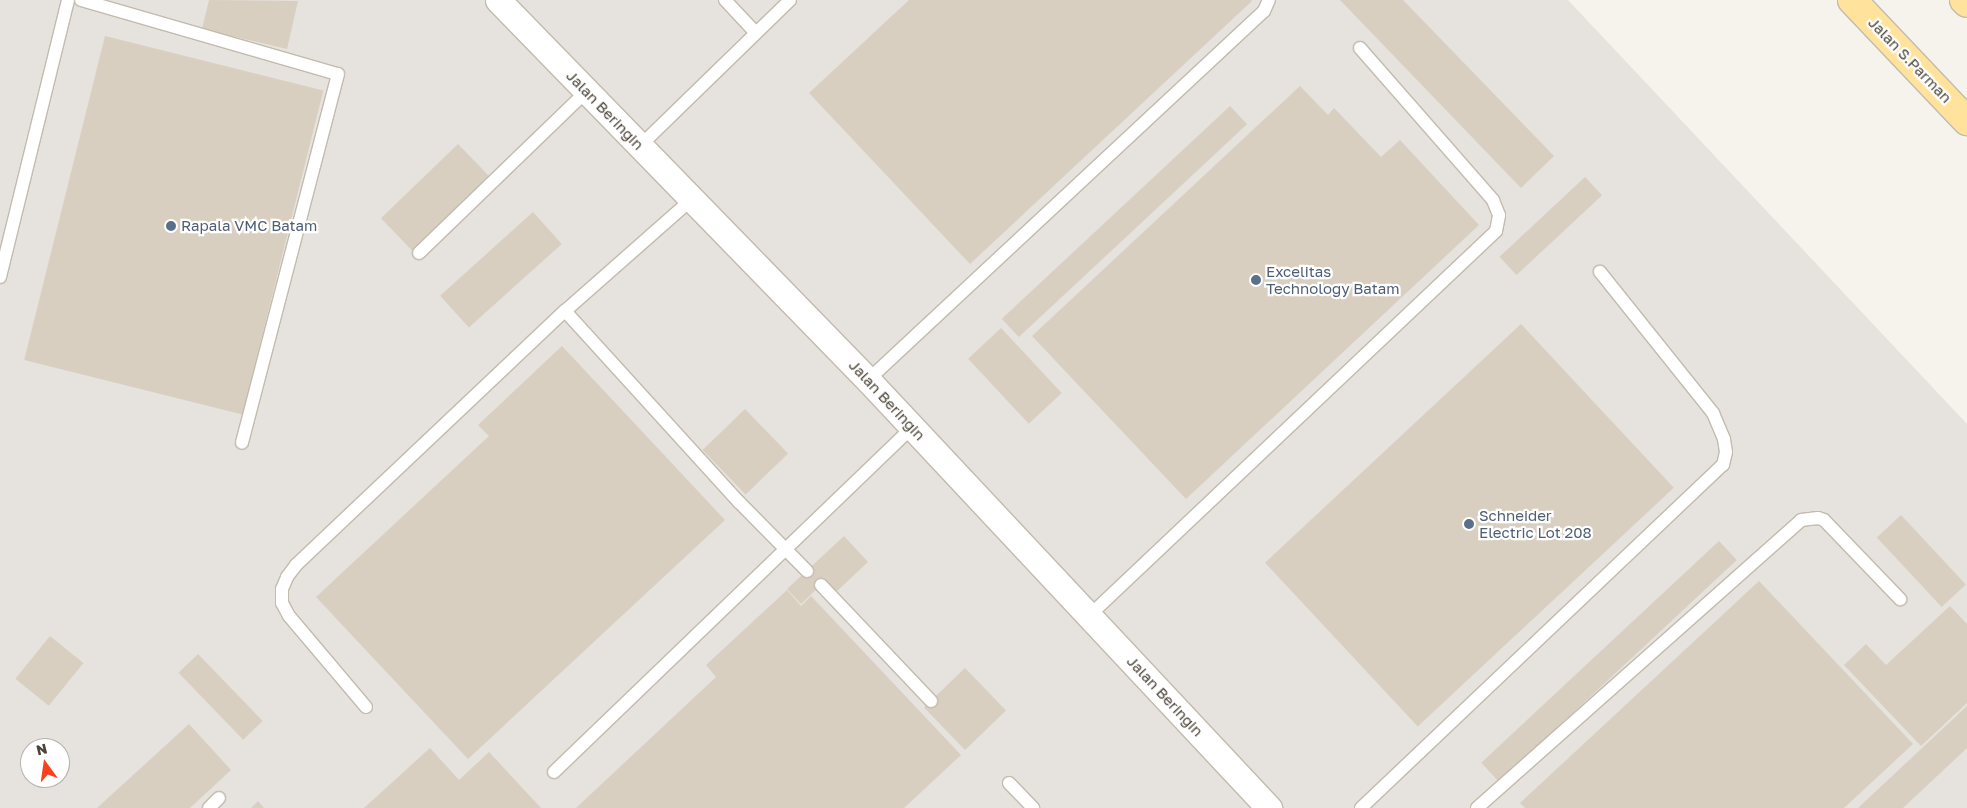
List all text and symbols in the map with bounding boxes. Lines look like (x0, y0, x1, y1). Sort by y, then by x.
street label: Jalan S.Parman (1865, 13, 1955, 107)
street label: Jalan Beringin (563, 67, 647, 153)
place label: Rapala VMC Batam (181, 217, 317, 235)
marker: Rapala VMC Batam (165, 220, 177, 232)
place label: Excelitas Technology Batam (1266, 262, 1399, 297)
marker: Excelitas Technology Batam (1250, 274, 1262, 286)
street label: Jalan Beringin (845, 356, 929, 444)
place label: Schneider Electric Lot 208 (1479, 506, 1592, 541)
marker: Schneider Electric Lot 208 (1463, 518, 1475, 530)
street label: Jalan Beringin (1123, 652, 1207, 740)
north arrow (20, 738, 70, 788)
text: N (34, 739, 49, 758)

